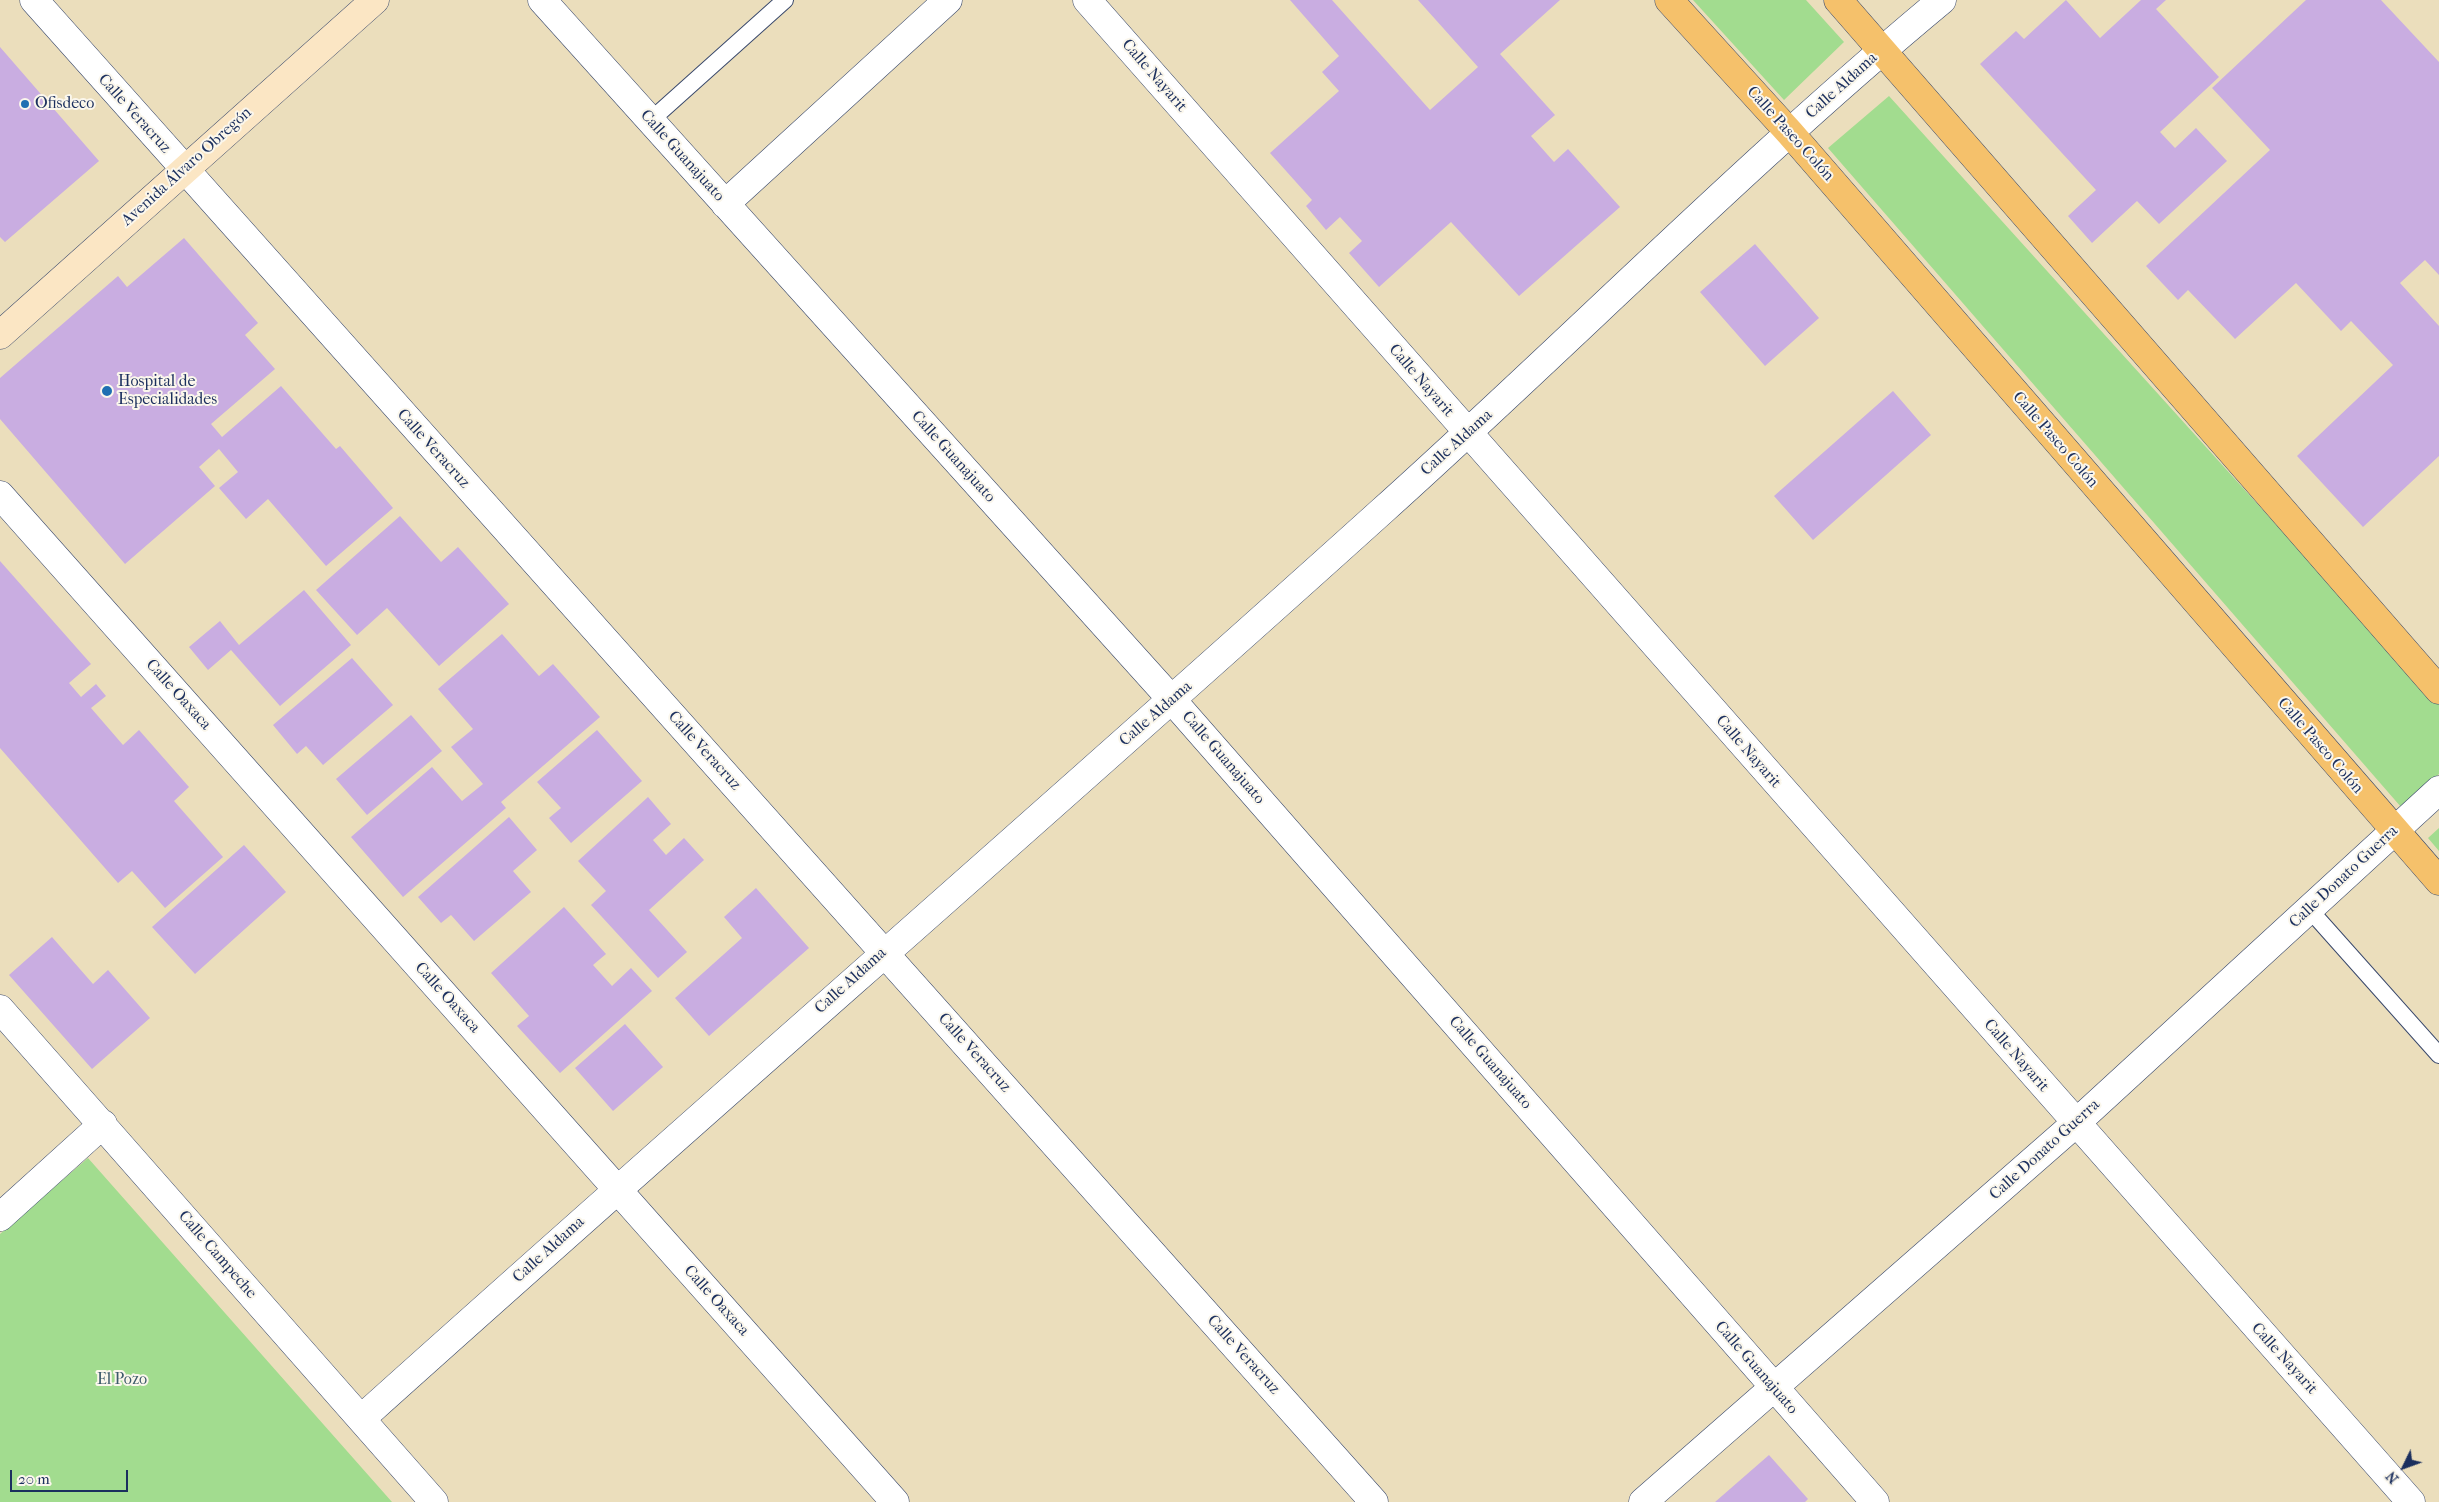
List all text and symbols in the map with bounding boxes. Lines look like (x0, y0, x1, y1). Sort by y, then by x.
street label: Calle Nayarit (1117, 36, 1191, 116)
street label: Calle Aldama (1802, 49, 1882, 123)
street label: Calle Veracruz (93, 70, 175, 158)
street label: Calle Paseo Colón (1742, 83, 1838, 185)
place label: Ofisdeco (35, 94, 94, 114)
marker: Ofisdeco (19, 98, 31, 110)
street label: Avenida Álvaro Obregón (118, 103, 256, 231)
street label: Calle Guanajuato (636, 106, 728, 206)
street label: Calle Nayarit (1384, 341, 1458, 421)
place label: Hospital de Especialidades (118, 372, 217, 410)
marker: Hospital de Especialidades (100, 384, 114, 398)
street label: Calle Paseo Colón (2008, 388, 2102, 492)
street label: Calle Veracruz (392, 405, 474, 493)
street label: Calle Aldama (1417, 406, 1497, 480)
street label: Calle Guanajuato (907, 407, 999, 507)
street label: Calle Oaxaca (141, 656, 215, 734)
street label: Calle Aldama (1116, 677, 1196, 751)
street label: Calle Paseo Colón (2273, 694, 2367, 798)
street label: Calle Veracruz (663, 707, 745, 795)
street label: Calle Guanajuato (1177, 708, 1269, 808)
street label: Calle Nayarit (1711, 712, 1785, 792)
street label: Calle Donato Guerra (2286, 822, 2402, 932)
street label: Calle Aldama (811, 944, 891, 1018)
street label: Calle Oaxaca (410, 959, 484, 1037)
street label: Calle Veracruz (933, 1009, 1015, 1097)
street label: Calle Guanajuato (1444, 1013, 1536, 1113)
street label: Calle Nayarit (1979, 1016, 2053, 1096)
street label: Calle Donato Guerra (1986, 1095, 2104, 1205)
street label: Calle Campeche (174, 1207, 260, 1303)
street label: Calle Aldama (509, 1213, 589, 1287)
street label: Calle Oaxaca (679, 1262, 753, 1340)
street label: Calle Veracruz (1202, 1311, 1284, 1399)
street label: Calle Guanajuato (1710, 1318, 1802, 1418)
street label: Calle Nayarit (2247, 1319, 2321, 1399)
park label: El Pozo (97, 1370, 147, 1390)
north arrow (2379, 1442, 2429, 1492)
scale bar (12, 1460, 130, 1492)
text: N (2383, 1468, 2402, 1487)
text: 20 m (18, 1470, 50, 1488)

